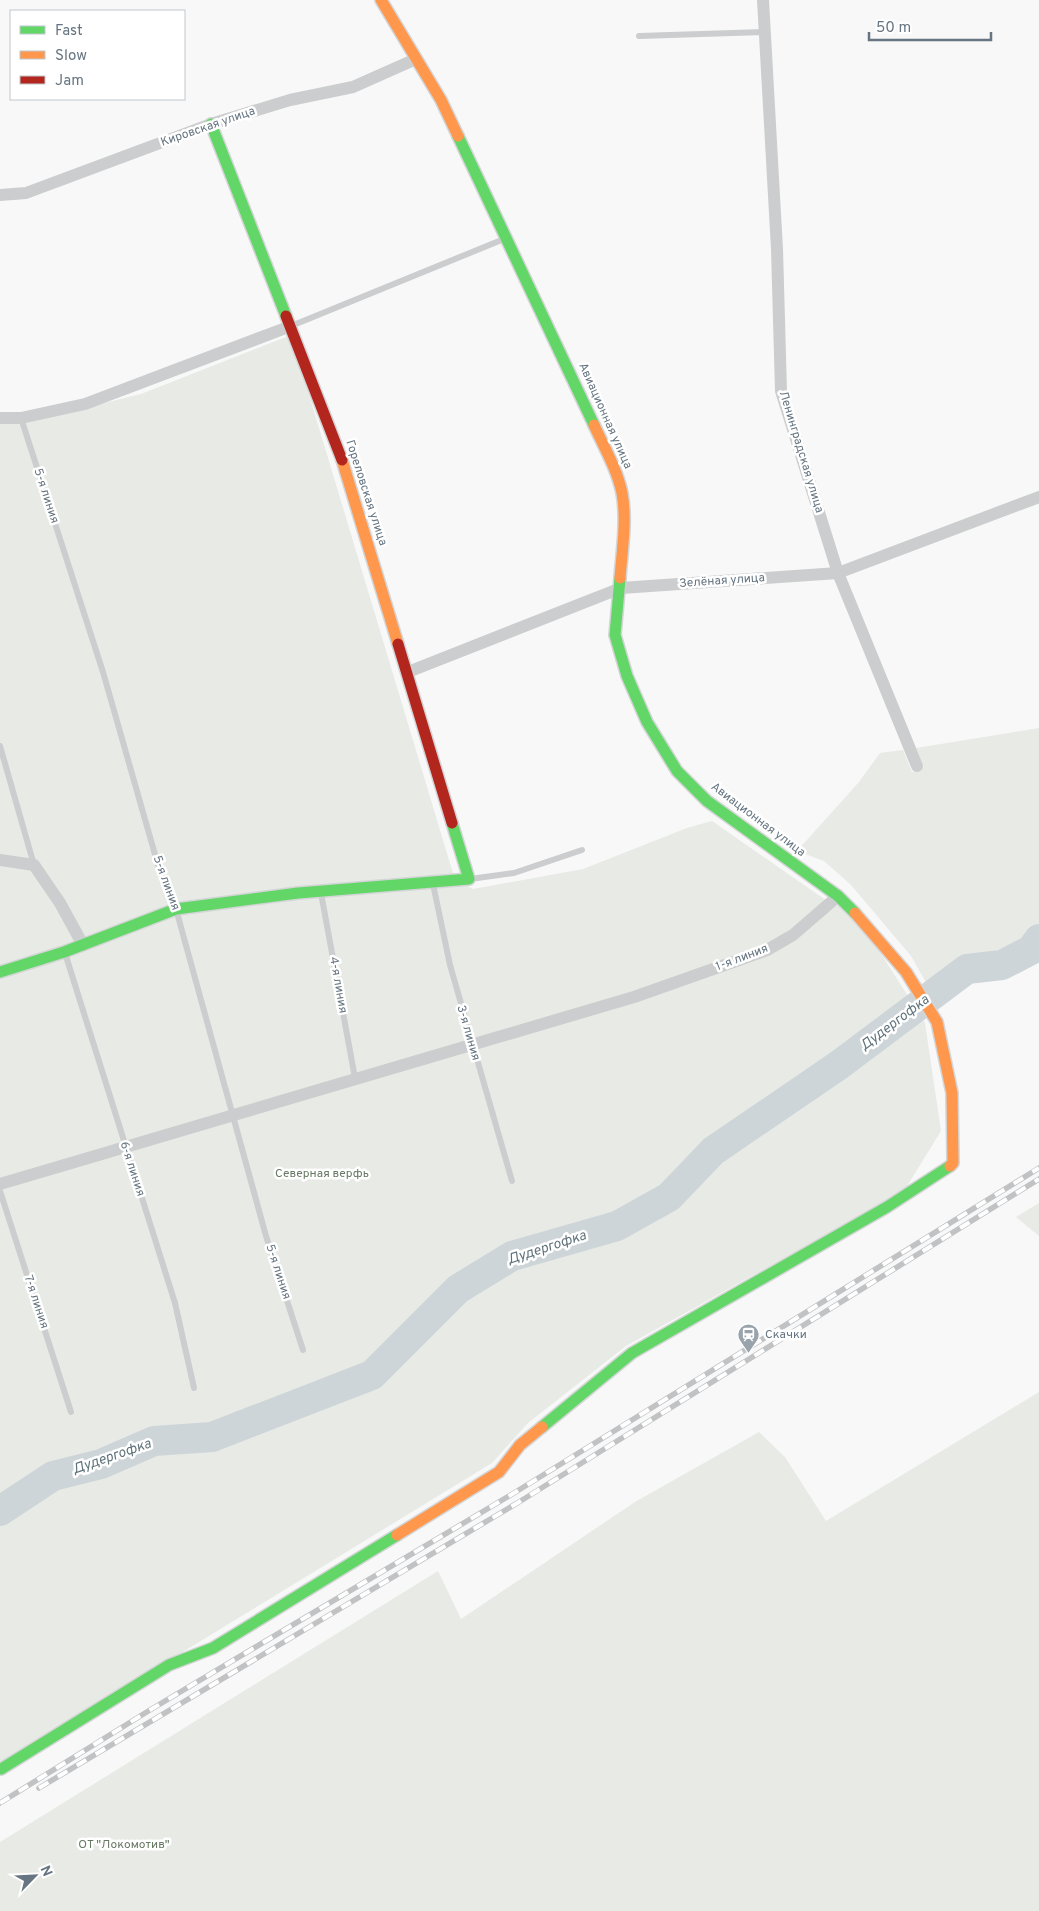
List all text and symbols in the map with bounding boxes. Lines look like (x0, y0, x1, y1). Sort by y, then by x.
legend (10, 10, 185, 100)
scale bar (869, 10, 992, 42)
text: 50 m (876, 19, 911, 38)
text: Fast (55, 22, 83, 41)
text: Slow (55, 47, 87, 66)
text: Jam (55, 72, 84, 91)
street label: Кировская улица (159, 103, 257, 151)
street label: Авиационная улица (574, 360, 636, 472)
street label: Ленинградская улица (775, 389, 827, 515)
street label: Гореловская улица (341, 438, 391, 548)
street label: 5-я линия (30, 466, 62, 526)
street label: Зелёная улица (679, 570, 765, 592)
street label: Авиационная улица (707, 779, 809, 861)
street label: 5-я линия (149, 853, 183, 913)
street label: 1-я линия (714, 941, 770, 975)
street label: 4-я линия (325, 956, 351, 1014)
water label: Дудергофка (857, 991, 933, 1054)
street label: 3-я линия (452, 1004, 484, 1062)
street label: 6-я линия (116, 1140, 148, 1198)
park label: Северная верфь (275, 1166, 369, 1182)
water label: Дудергофка (505, 1227, 589, 1269)
street label: 5-я линия (262, 1242, 294, 1302)
street label: 7-я линия (20, 1273, 52, 1331)
station icon: Скачки (737, 1323, 761, 1354)
place label: Скачки (765, 1327, 807, 1343)
water label: Дудергофка (71, 1435, 154, 1478)
park label: ОТ "Локомотив" (78, 1837, 170, 1853)
north arrow (10, 1851, 60, 1901)
text: N (36, 1863, 55, 1879)

